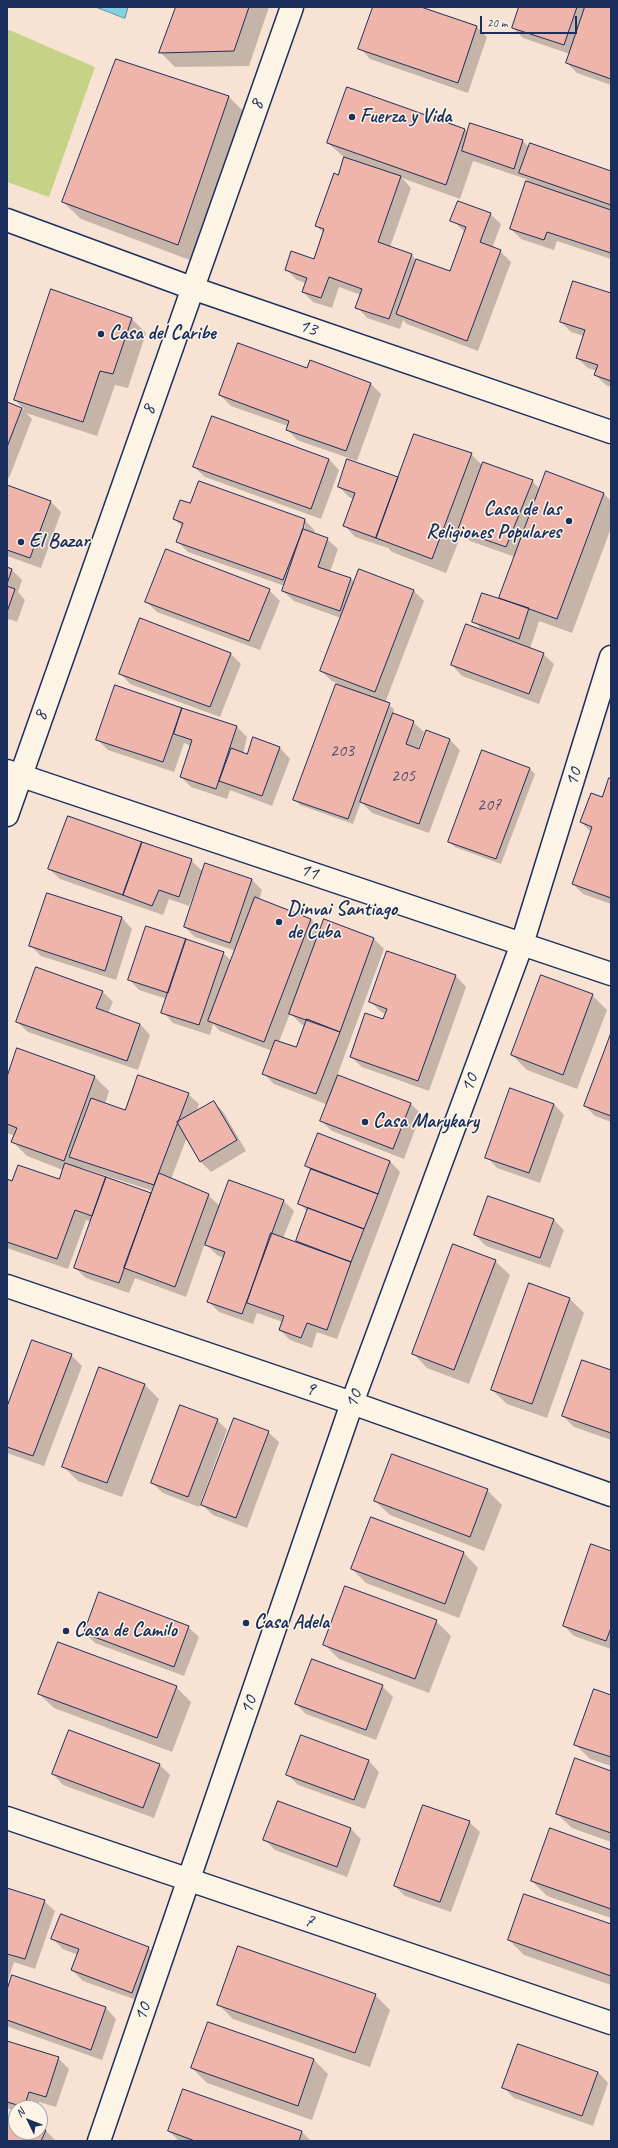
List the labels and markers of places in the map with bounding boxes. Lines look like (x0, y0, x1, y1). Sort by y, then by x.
place label: Fuerza y Vida (360, 105, 452, 129)
marker: Fuerza y Vida (347, 112, 357, 122)
place label: Casa del Caribe (109, 322, 216, 346)
marker: Casa del Caribe (96, 329, 106, 339)
place label: Casa de las Religiones Populares (426, 498, 561, 545)
marker: Casa de las Religiones Populares (564, 516, 574, 526)
place label: El Bazar (29, 530, 89, 554)
marker: El Bazar (16, 537, 26, 547)
place label: Dinvai Santiago de Cuba (287, 898, 397, 945)
marker: Dinvai Santiago de Cuba (274, 917, 284, 927)
place label: Casa Marykary (373, 1110, 479, 1134)
marker: Casa Marykary (360, 1117, 370, 1127)
place label: Casa Adela (254, 1611, 329, 1635)
marker: Casa Adela (241, 1618, 251, 1628)
place label: Casa de Camilo (74, 1619, 177, 1643)
marker: Casa de Camilo (61, 1626, 71, 1636)

